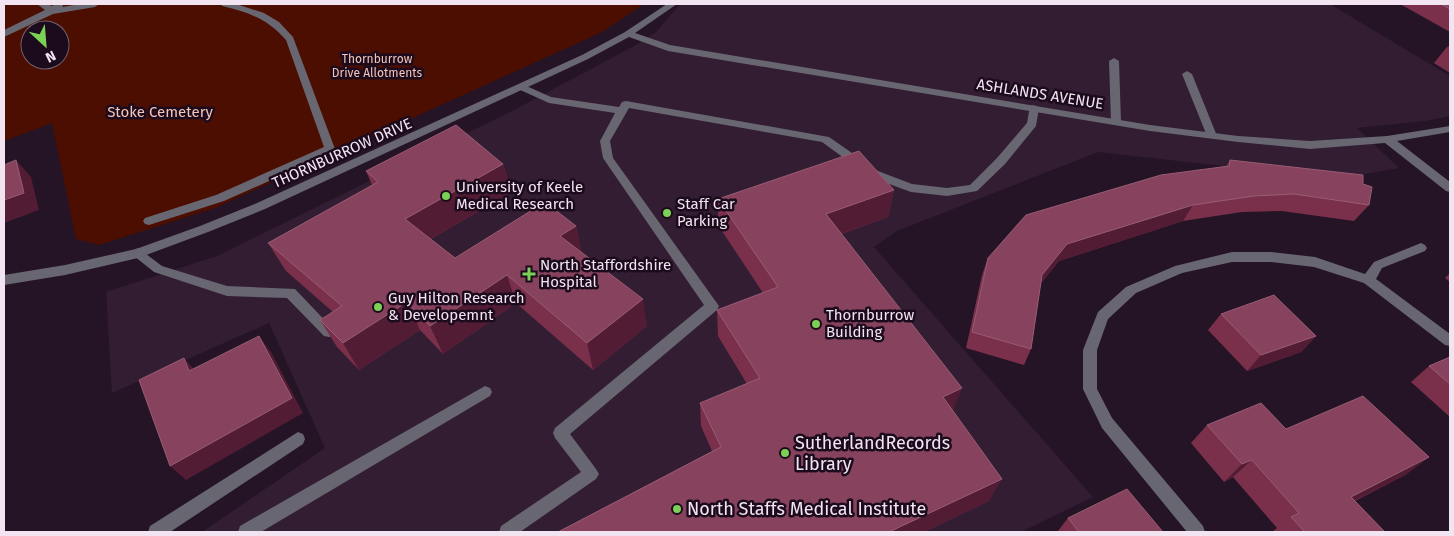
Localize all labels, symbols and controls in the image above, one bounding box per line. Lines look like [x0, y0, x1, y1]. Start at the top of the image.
north arrow [20, 20, 70, 70]
text: N [43, 47, 58, 66]
park label: Thornburrow Drive Allotments [332, 52, 423, 80]
street label: ASHLANDS AVENUE [975, 75, 1105, 113]
park label: Stoke Cemetery [107, 103, 213, 121]
street label: THORNBURROW DRIVE [269, 114, 415, 192]
place label: University of Keele Medical Research [456, 178, 583, 213]
marker: University of Keele Medical Research [440, 190, 452, 202]
place label: Staff Car Parking [677, 195, 735, 230]
marker: Staff Car Parking [661, 207, 673, 219]
place label: North Staffordshire Hospital [540, 256, 671, 291]
marker: North Staffordshire Hospital [522, 267, 536, 281]
place label: Guy Hilton Research & Developemnt [388, 289, 525, 324]
marker: Guy Hilton Research & Developemnt [372, 301, 384, 313]
place label: Thornburrow Building [826, 306, 914, 341]
marker: Thornburrow Building [810, 318, 822, 330]
place label: SutherlandRecords Library [795, 432, 950, 475]
marker: SutherlandRecords Library [779, 447, 791, 459]
place label: North Staffs Medical Institute [687, 498, 926, 520]
marker: North Staffs Medical Institute [671, 503, 683, 515]

